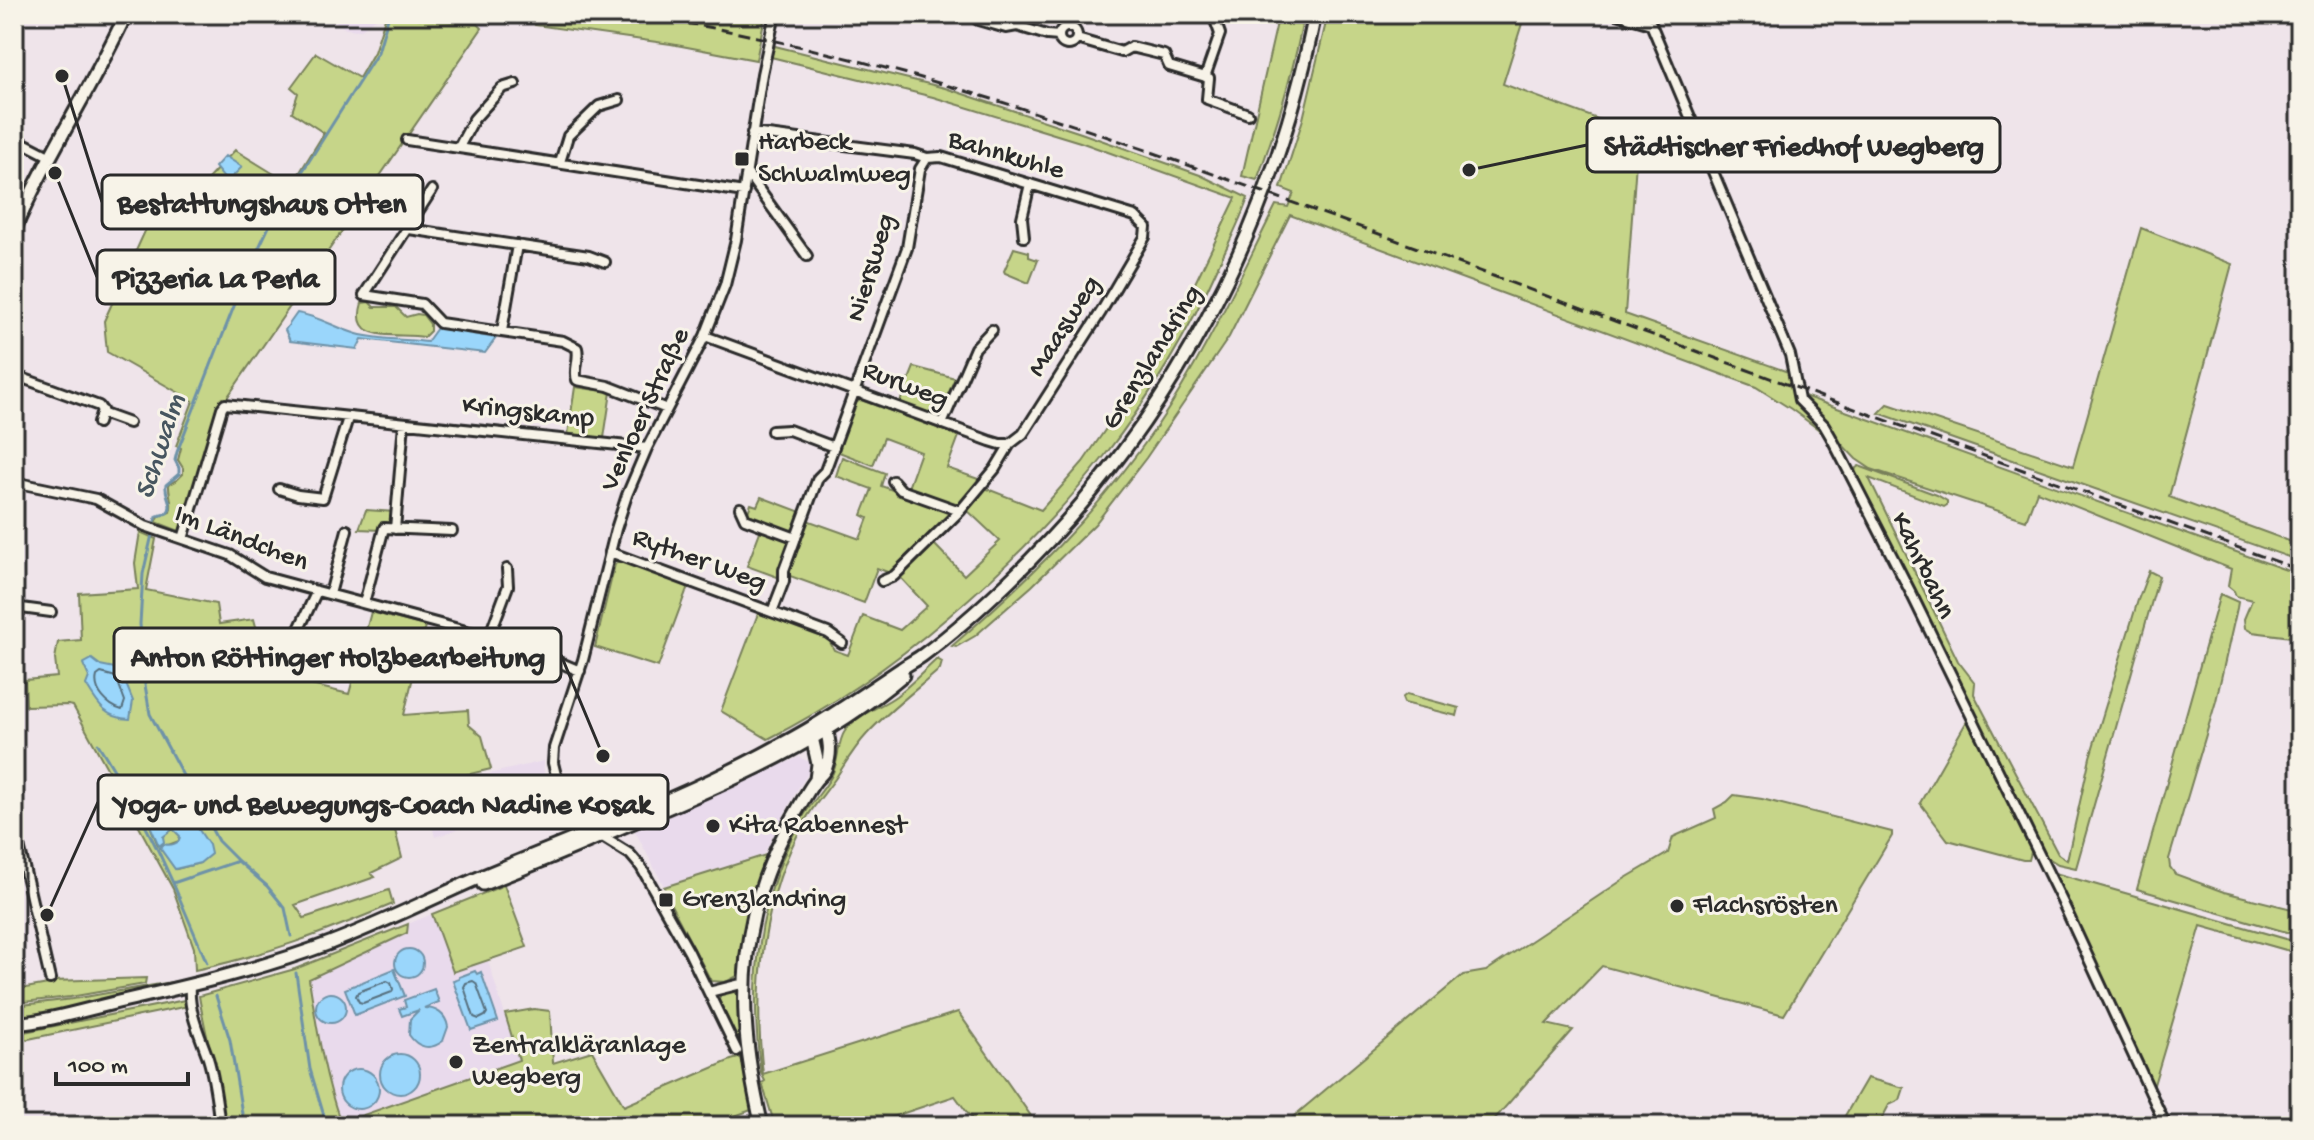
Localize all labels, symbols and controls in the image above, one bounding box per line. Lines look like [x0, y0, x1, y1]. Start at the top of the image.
callout: Städtischer Friedhof Wegberg [1587, 118, 2000, 172]
street label: Bahnkuhle [943, 123, 1068, 188]
place label: Harbeck Schwalmweg [758, 127, 911, 192]
text: Städtischer Friedhof Wegberg [1604, 132, 1984, 167]
marker: Harbeck Schwalmweg [733, 150, 751, 168]
callout: Bestattungshaus Otten [102, 175, 423, 229]
text: Bestattungshaus Otten [117, 189, 407, 224]
street label: Niersweg [840, 210, 904, 326]
callout: Pizzeria La Perla [97, 250, 335, 304]
text: Pizzeria La Perla [111, 264, 321, 299]
street label: Maasweg [1021, 270, 1109, 384]
street label: Grenzlandring [1095, 280, 1211, 436]
street label: Venloer Straße [593, 323, 698, 498]
street label: Rurweg [857, 355, 953, 417]
water label: Schwalm [129, 390, 196, 504]
street label: Kringskamp [460, 390, 596, 436]
street label: Im Ländchen [169, 498, 313, 580]
street label: Kahrbahn [1882, 507, 1962, 625]
street label: Ryther Weg [628, 522, 770, 600]
callout: Anton Röttinger Holzbearbeitung [114, 628, 561, 682]
text: Anton Röttinger Holzbearbeitung [130, 643, 545, 678]
callout: Yoga- und Bewegungs-Coach Nadine Kosak [98, 775, 668, 829]
text: Yoga- und Bewegungs-Coach Nadine Kosak [111, 790, 655, 825]
place label: Kita Rabennest [729, 810, 909, 843]
marker: Kita Rabennest [704, 817, 722, 835]
place label: Grenzlandring [682, 884, 846, 917]
place label: Flachsrösten [1692, 890, 1839, 923]
marker: Grenzlandring [657, 891, 675, 909]
marker: Flachsrösten [1668, 897, 1686, 915]
place label: Zentralkläranlage Wegberg [472, 1030, 687, 1095]
scale bar [56, 1036, 188, 1086]
text: 100 m [67, 1053, 128, 1082]
marker: Zentralkläranlage Wegberg [447, 1053, 465, 1071]

